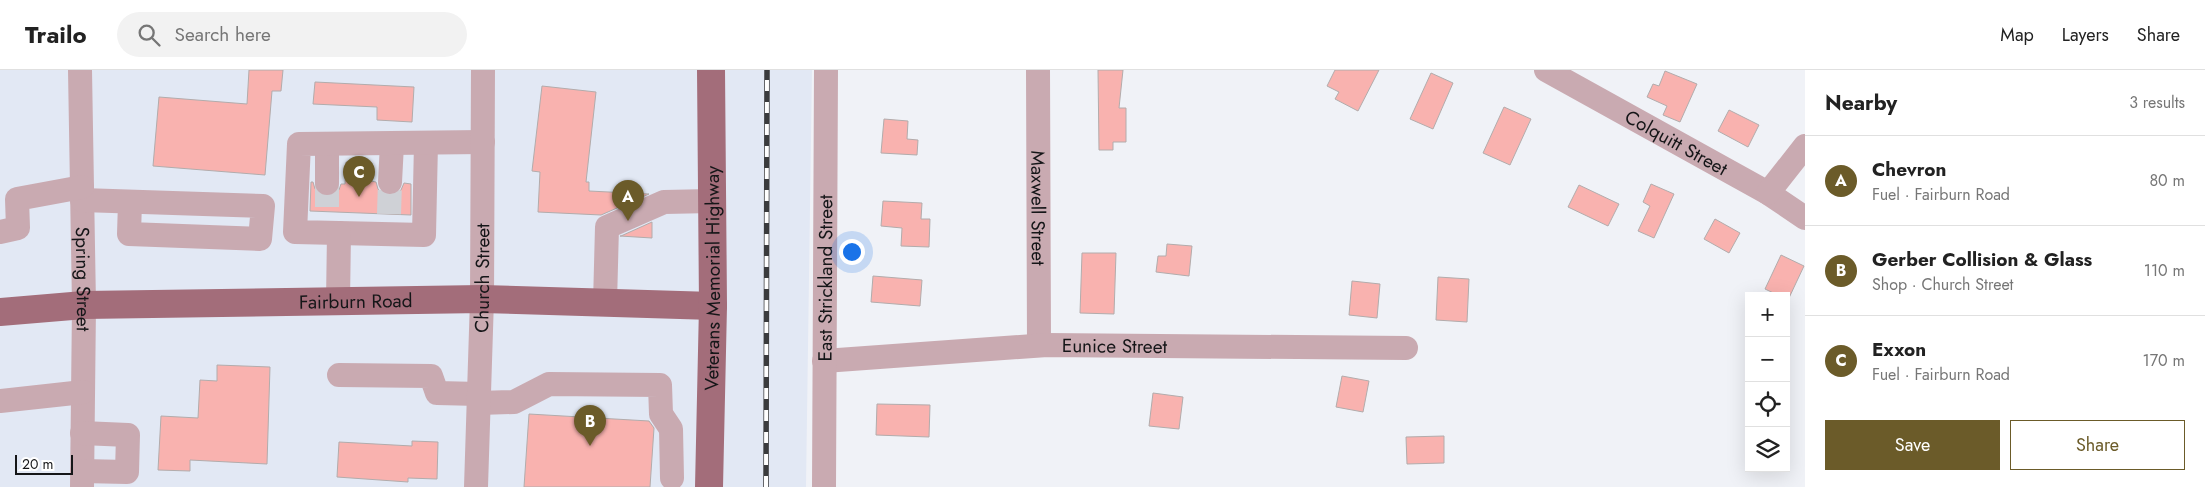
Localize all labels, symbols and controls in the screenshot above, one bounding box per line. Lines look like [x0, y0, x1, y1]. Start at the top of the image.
search box [117, 12, 467, 57]
text: Trailo [25, 17, 87, 52]
icon: search [135, 21, 163, 49]
text: Search here [175, 21, 271, 48]
text: Map [2000, 22, 2034, 48]
text: Layers [2062, 22, 2109, 48]
text: Share [2137, 22, 2180, 48]
text: Nearby [1825, 88, 1897, 118]
text: 3 results [2129, 91, 2185, 114]
street label: Colquitt Street [1620, 103, 1733, 182]
street label: Maxwell Street [1024, 150, 1052, 266]
pin: C [343, 156, 375, 197]
text: Chevron [1872, 156, 1946, 183]
street label: Veterans Memorial Highway [698, 165, 727, 391]
text: A [1835, 169, 1847, 192]
text: 80 m [2149, 169, 2185, 192]
pin: A [612, 180, 644, 221]
text: Fuel · Fairburn Road [1872, 183, 2010, 206]
street label: East Strickland Street [812, 194, 839, 362]
street label: Church Street [468, 223, 496, 333]
street label: Spring Street [69, 226, 97, 332]
your location [839, 239, 865, 265]
text: Gerber Collision & Glass [1872, 246, 2092, 273]
text: B [1836, 259, 1846, 282]
text: 110 m [2144, 259, 2185, 282]
text: Shop · Church Street [1872, 273, 2013, 296]
street label: Fairburn Road [299, 287, 413, 316]
map controls [1745, 292, 1790, 472]
button: + [1745, 292, 1790, 337]
street label: Eunice Street [1062, 332, 1168, 360]
text: Exxon [1872, 336, 1926, 363]
button: − [1745, 337, 1790, 382]
text: C [1835, 349, 1847, 372]
text: 170 m [2143, 349, 2185, 372]
text: Fuel · Fairburn Road [1872, 363, 2010, 386]
button: locate [1745, 382, 1790, 427]
pin: B [574, 405, 606, 446]
button: Save [1825, 420, 2000, 470]
button: Share [2010, 420, 2185, 470]
button: layers [1745, 427, 1790, 472]
scale bar [15, 452, 72, 475]
text: 20 m [22, 454, 54, 474]

